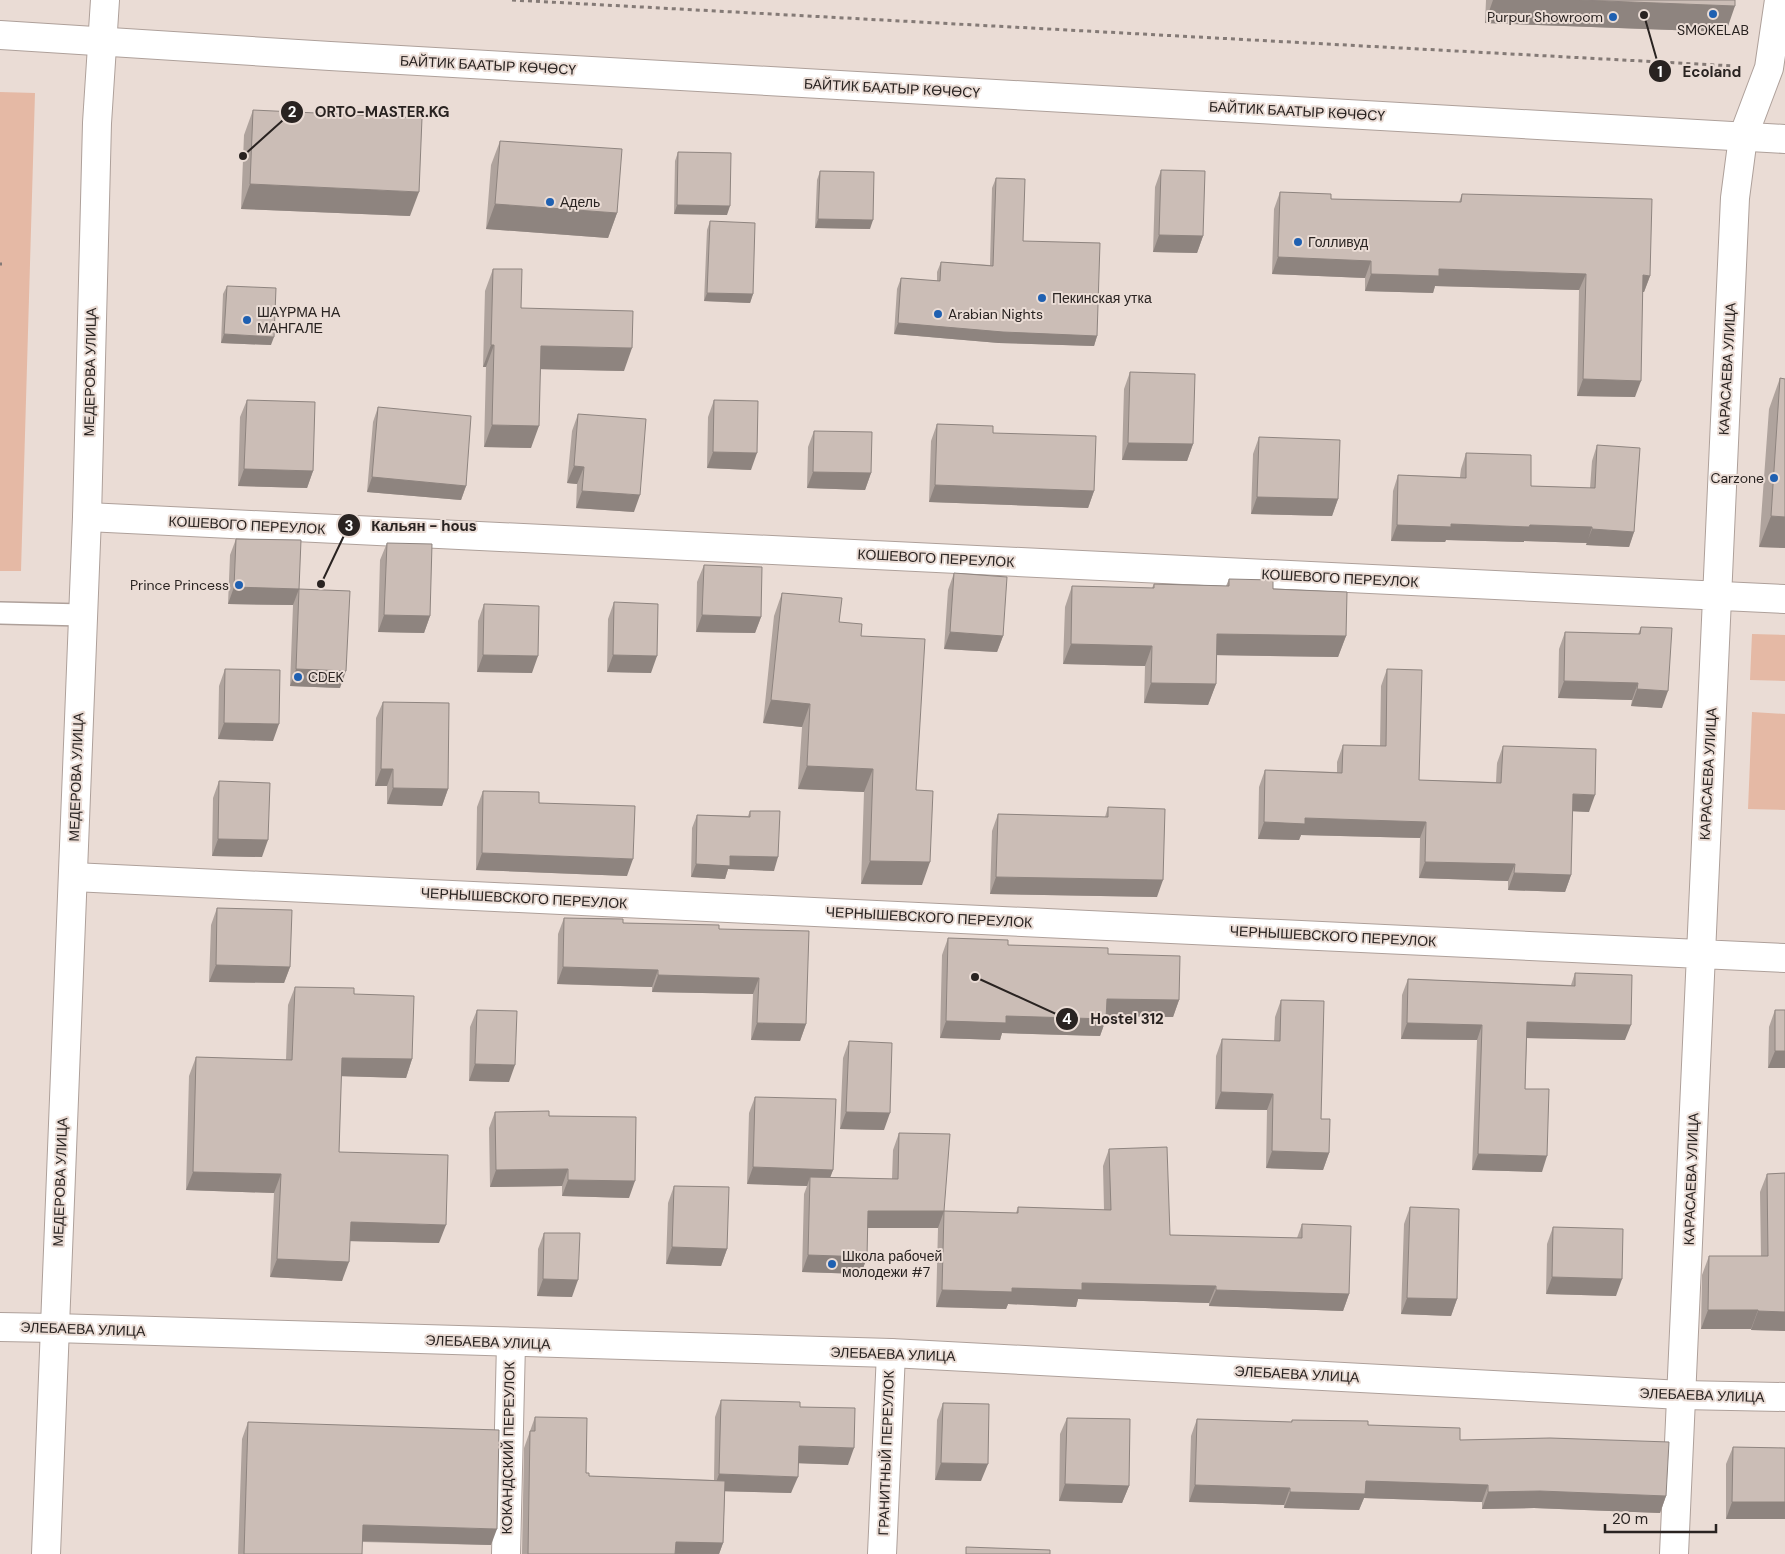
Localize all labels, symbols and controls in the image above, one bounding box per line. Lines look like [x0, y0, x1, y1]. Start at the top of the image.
place label: Purpur Showroom [1487, 8, 1603, 26]
marker: SMOKELAB [1707, 8, 1719, 20]
marker: Purpur Showroom [1607, 11, 1619, 23]
place label: SMOKELAB [1677, 21, 1749, 39]
street label: БАЙТИК БААТЫР КӨЧӨСҮ [399, 51, 577, 79]
callout: Ecoland [1648, 56, 1751, 86]
text: 1 [1657, 62, 1663, 82]
text: Ecoland [1683, 62, 1741, 82]
street label: БАЙТИК БААТЫР КӨЧӨСҮ [803, 74, 981, 102]
callout: ORTO-MASTER.KG [280, 97, 459, 127]
street label: БАЙТИК БААТЫР КӨЧӨСҮ [1208, 97, 1386, 125]
text: 2 [288, 102, 297, 122]
text: ORTO-MASTER.KG [315, 102, 449, 122]
place label: Адель [560, 193, 600, 211]
marker: Адель [544, 196, 556, 208]
place label: Голливуд [1308, 233, 1368, 251]
marker: Голливуд [1292, 236, 1304, 248]
place label: Пекинская утка [1052, 289, 1152, 307]
marker: Пекинская утка [1036, 292, 1048, 304]
street label: КАРАСАЕВА УЛИЦА [1715, 302, 1739, 436]
place label: ШАҮРМА НА МАНГАЛЕ [257, 303, 341, 337]
place label: Arabian Nights [948, 305, 1043, 323]
street label: МЕДЕРОВА УЛИЦА [80, 307, 100, 437]
marker: Arabian Nights [932, 308, 944, 320]
marker: ШАҮРМА НА МАНГАЛЕ [241, 314, 253, 326]
place label: Carzone [1710, 469, 1764, 487]
marker: Carzone [1768, 472, 1780, 484]
callout: Кальян - hous [336, 510, 487, 540]
street label: КОШЕВОГО ПЕРЕУЛОК [168, 512, 327, 538]
text: 3 [344, 516, 354, 536]
text: Кальян - hous [371, 516, 477, 536]
street label: КОШЕВОГО ПЕРЕУЛОК [857, 545, 1016, 571]
street label: КОШЕВОГО ПЕРЕУЛОК [1261, 565, 1420, 591]
place label: Prince Princess [130, 576, 229, 594]
marker: Prince Princess [233, 579, 245, 591]
place label: CDEK [308, 668, 344, 686]
marker: CDEK [292, 671, 304, 683]
street label: КАРАСАЕВА УЛИЦА [1696, 707, 1720, 841]
street label: МЕДЕРОВА УЛИЦА [65, 712, 87, 842]
street label: ЧЕРНЫШЕВСКОГО ПЕРЕУЛОК [420, 884, 629, 912]
street label: ЧЕРНЫШЕВСКОГО ПЕРЕУЛОК [825, 903, 1034, 931]
street label: ЧЕРНЫШЕВСКОГО ПЕРЕУЛОК [1229, 922, 1438, 950]
callout: Hostel 312 [1055, 1004, 1173, 1034]
text: 4 [1062, 1009, 1072, 1029]
text: Hostel 312 [1090, 1009, 1164, 1029]
street label: КАРАСАЕВА УЛИЦА [1680, 1112, 1702, 1246]
street label: МЕДЕРОВА УЛИЦА [49, 1117, 71, 1247]
place label: Школа рабочей молодежи #7 [842, 1247, 942, 1281]
marker: Школа рабочей молодежи #7 [826, 1258, 838, 1270]
street label: ЭЛЕБАЕВА УЛИЦА [20, 1318, 146, 1340]
street label: ЭЛЕБАЕВА УЛИЦА [425, 1331, 551, 1353]
street label: ЭЛЕБАЕВА УЛИЦА [830, 1343, 956, 1365]
street label: КОКАНДСКИЙ ПЕРЕУЛОК [497, 1361, 519, 1535]
street label: ЭЛЕБАЕВА УЛИЦА [1234, 1362, 1361, 1386]
street label: ГРАНИТНЫЙ ПЕРЕУЛОК [874, 1369, 898, 1536]
street label: ЭЛЕБАЕВА УЛИЦА [1639, 1384, 1765, 1406]
scale bar [1605, 1502, 1716, 1534]
text: 20 m [1612, 1509, 1648, 1529]

